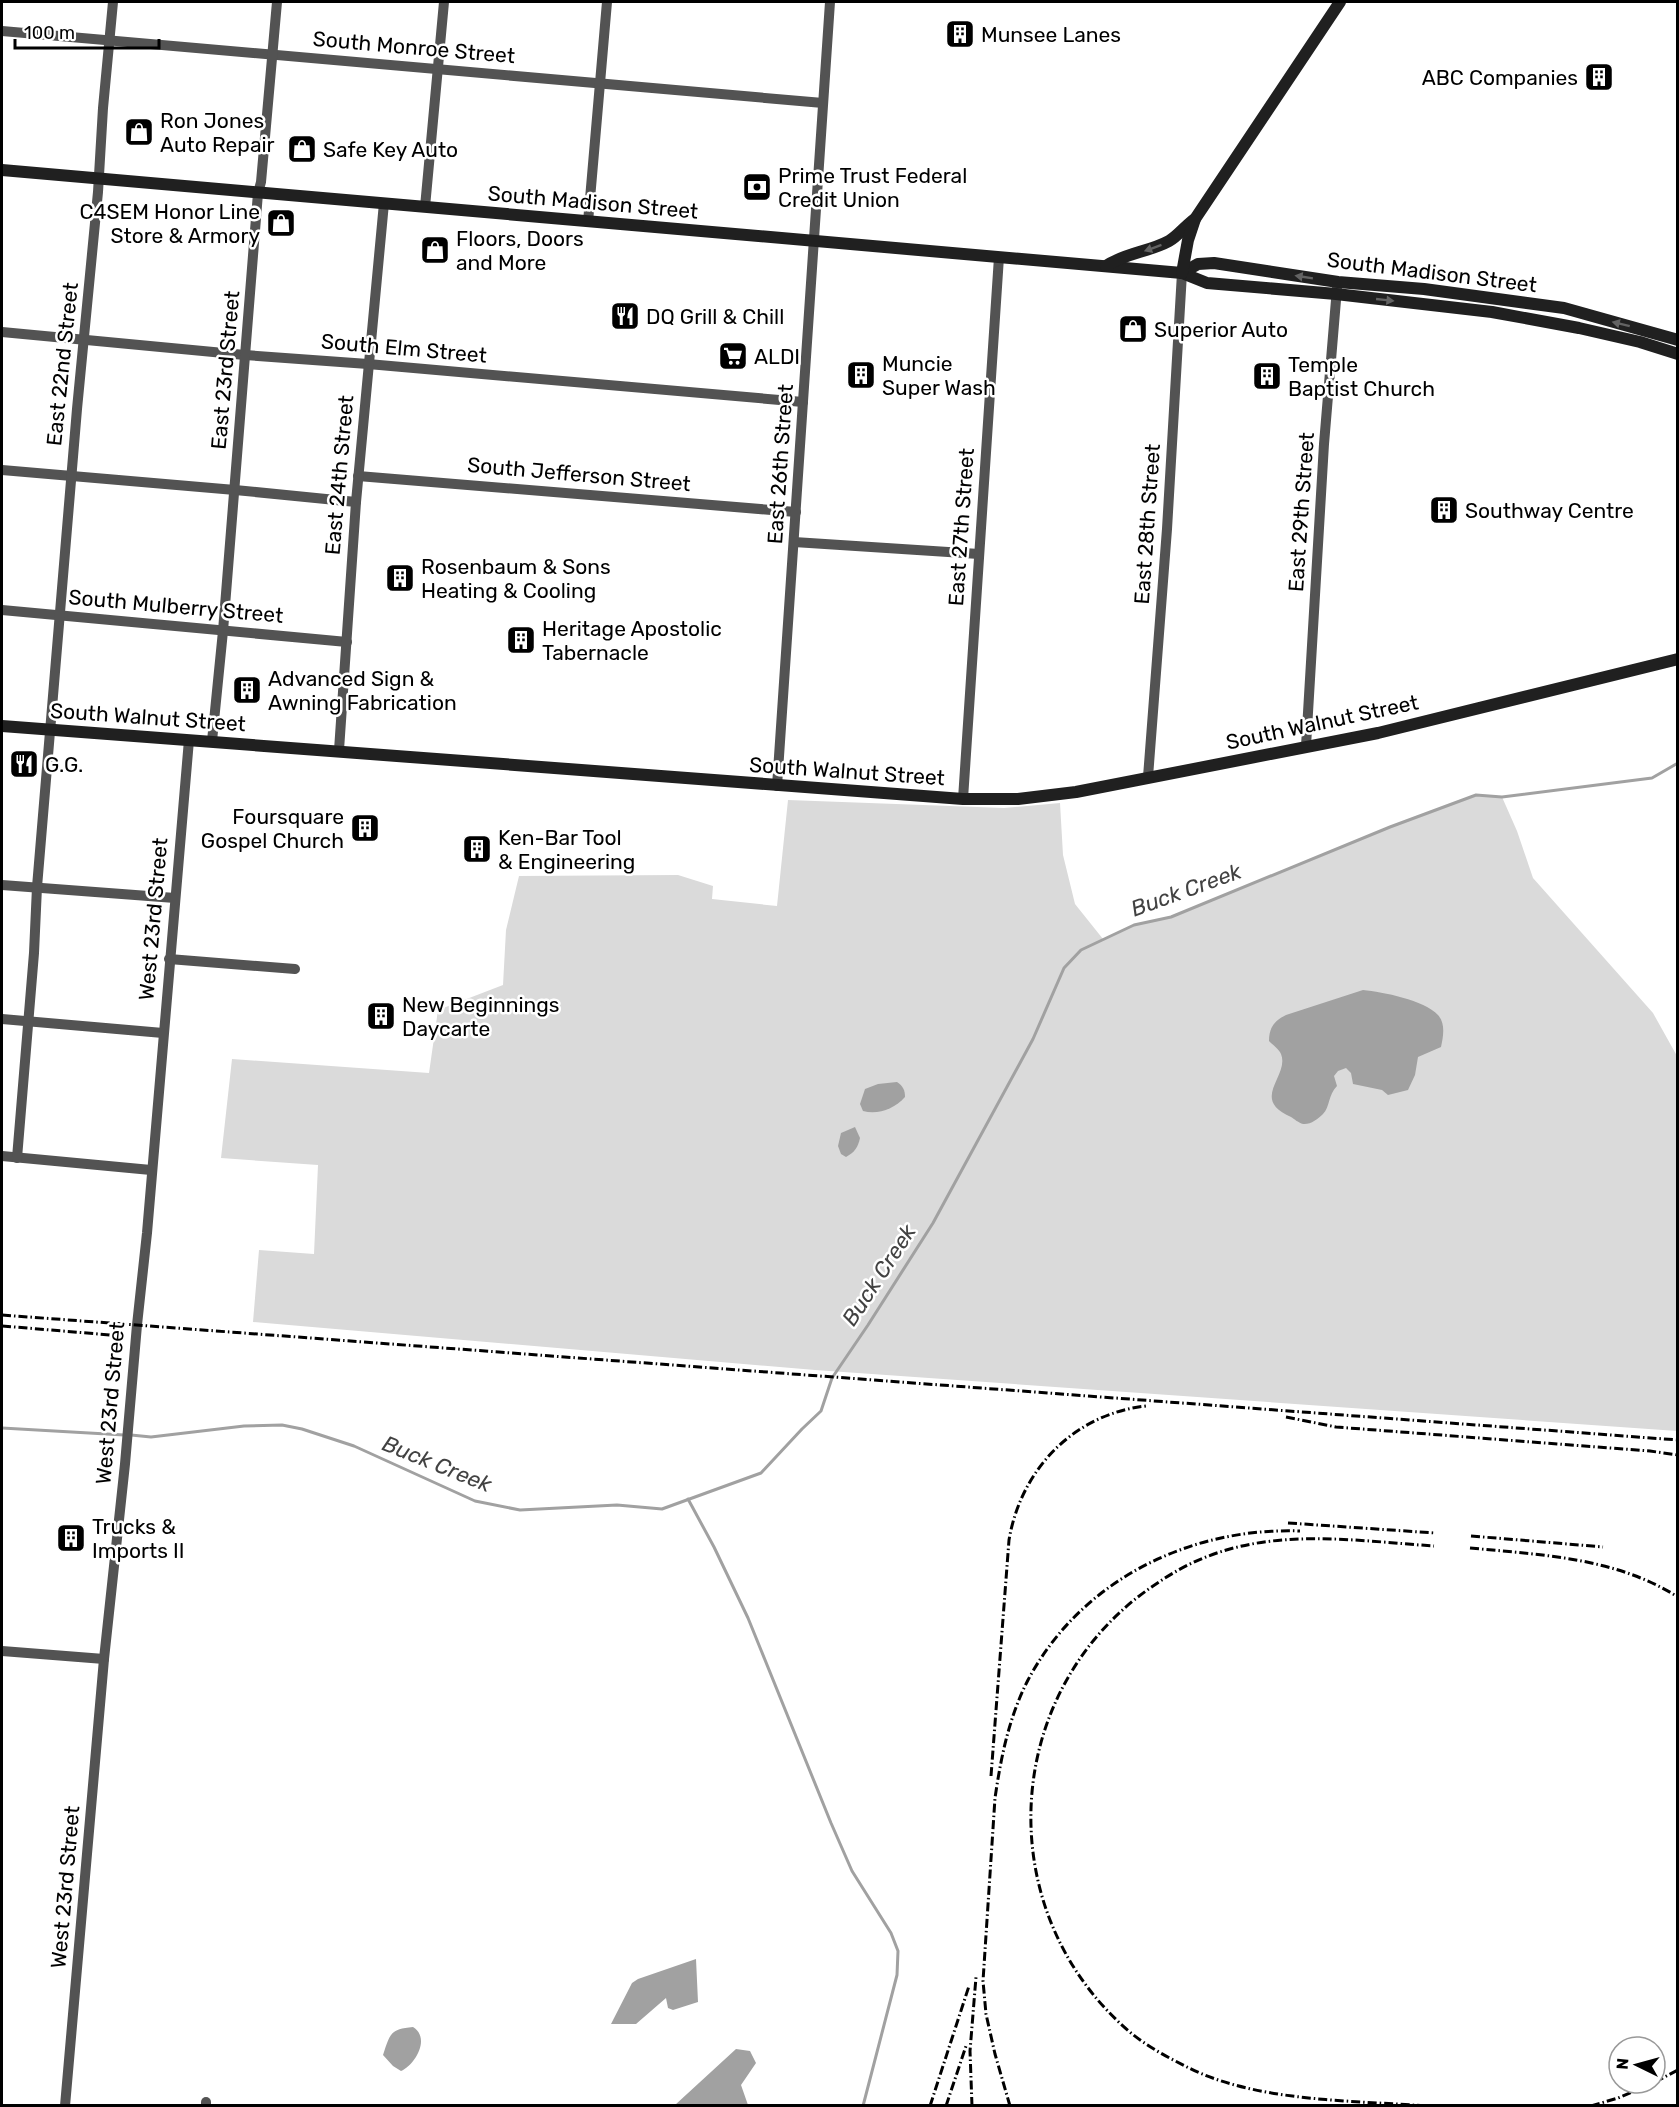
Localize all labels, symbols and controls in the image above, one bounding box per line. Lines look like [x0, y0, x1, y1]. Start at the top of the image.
scale bar [15, 12, 159, 50]
building icon: Munsee Lanes [944, 18, 976, 50]
text: 100 m [24, 22, 75, 44]
place label: Munsee Lanes [981, 22, 1121, 47]
street label: South Monroe Street [312, 26, 516, 68]
building icon: ABC Companies [1583, 61, 1615, 93]
place label: ABC Companies [1422, 65, 1578, 90]
place label: Ron Jones Auto Repair [160, 108, 275, 157]
shop icon: Ron Jones Auto Repair [123, 116, 155, 148]
shop icon: Safe Key Auto [286, 133, 318, 165]
place label: Safe Key Auto [323, 137, 458, 162]
place label: Prime Trust Federal Credit Union [778, 163, 967, 212]
bank icon: Prime Trust Federal Credit Union [741, 171, 773, 203]
street label: South Madison Street [487, 180, 699, 224]
place label: C4SEM Honor Line Store & Armory [79, 199, 260, 248]
shop icon: C4SEM Honor Line Store & Armory [265, 207, 297, 239]
place label: Floors, Doors and More [456, 226, 584, 275]
shop icon: Floors, Doors and More [419, 234, 451, 266]
one-way arrow [1144, 243, 1162, 253]
street label: South Madison Street [1326, 247, 1538, 297]
one-way arrow [1295, 272, 1314, 281]
street label: East 22nd Street [41, 281, 83, 447]
street label: East 23rd Street [206, 289, 244, 451]
one-way arrow [1375, 295, 1394, 305]
restaurant icon: DQ Grill & Chill [609, 300, 641, 332]
place label: DQ Grill & Chill [646, 304, 784, 329]
shop icon: Superior Auto [1117, 313, 1149, 345]
place label: Superior Auto [1154, 317, 1288, 342]
one-way arrow [1612, 319, 1630, 329]
street label: South Elm Street [320, 328, 488, 368]
supermarket icon: ALDI [717, 340, 749, 372]
place label: ALDI [754, 344, 800, 369]
place label: Muncie Super Wash [882, 351, 996, 400]
place label: Temple Baptist Church [1288, 352, 1435, 401]
building icon: Muncie Super Wash [845, 359, 877, 391]
building icon: Temple Baptist Church [1251, 360, 1283, 392]
street label: East 26th Street [762, 383, 798, 545]
street label: East 24th Street [320, 394, 358, 556]
street label: East 29th Street [1283, 431, 1319, 593]
street label: East 28th Street [1129, 443, 1165, 605]
street label: East 27th Street [943, 447, 979, 607]
street label: South Jefferson Street [466, 452, 692, 496]
building icon: Southway Centre [1428, 494, 1460, 526]
place label: Southway Centre [1465, 498, 1634, 523]
place label: Rosenbaum & Sons Heating & Cooling [421, 554, 611, 603]
building icon: Rosenbaum & Sons Heating & Cooling [384, 562, 416, 594]
street label: South Mulberry Street [68, 584, 284, 628]
place label: Heritage Apostolic Tabernacle [542, 616, 722, 665]
building icon: Heritage Apostolic Tabernacle [505, 624, 537, 656]
place label: Advanced Sign & Awning Fabrication [268, 666, 457, 715]
building icon: Advanced Sign & Awning Fabrication [231, 674, 263, 706]
street label: South Walnut Street [1224, 689, 1420, 755]
street label: South Walnut Street [49, 698, 247, 736]
restaurant icon: G.G. [8, 748, 40, 780]
place label: G.G. [45, 752, 83, 777]
street label: South Walnut Street [748, 752, 946, 790]
place label: Foursquare Gospel Church [201, 804, 344, 853]
building icon: Foursquare Gospel Church [349, 812, 381, 844]
place label: Ken-Bar Tool & Engineering [498, 825, 635, 874]
building icon: Ken-Bar Tool & Engineering [461, 833, 493, 865]
street label: West 23rd Street [133, 837, 173, 1001]
water label: Buck Creek [1127, 857, 1245, 922]
place label: New Beginnings Daycarte [402, 992, 560, 1041]
building icon: New Beginnings Daycarte [365, 1000, 397, 1032]
water label: Buck Creek [836, 1219, 922, 1331]
street label: West 23rd Street [90, 1321, 130, 1485]
water label: Buck Creek [378, 1430, 496, 1498]
place label: Trucks & Imports II [92, 1514, 184, 1563]
building icon: Trucks & Imports II [55, 1522, 87, 1554]
street label: West 23rd Street [45, 1805, 85, 1969]
north arrow [1607, 2035, 1667, 2095]
text: N [1613, 2057, 1633, 2070]

